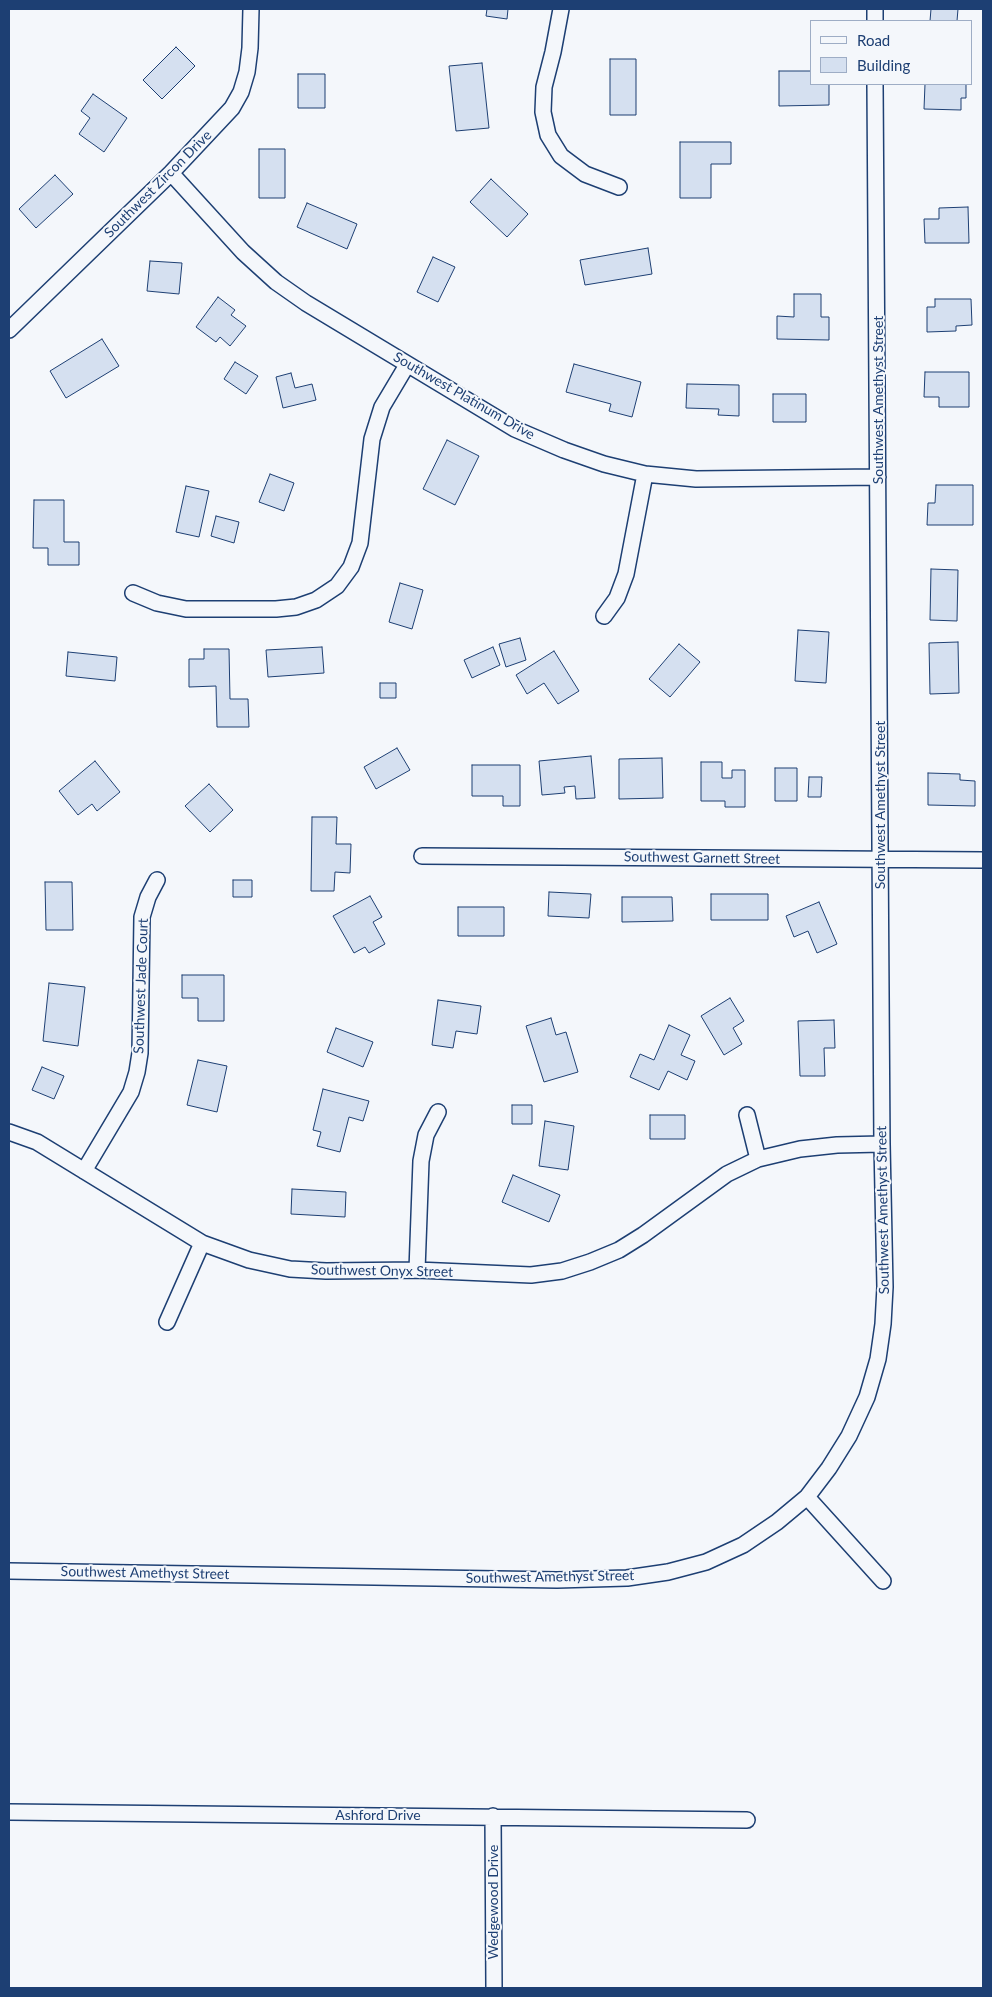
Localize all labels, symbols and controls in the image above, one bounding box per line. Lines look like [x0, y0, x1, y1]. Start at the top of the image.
legend [810, 20, 972, 85]
text: Road [857, 31, 890, 49]
text: Building [857, 56, 910, 74]
street label: Southwest Zircon Drive [101, 127, 215, 241]
street label: Southwest Amethyst Street [870, 316, 886, 484]
street label: Southwest Platinum Drive [390, 349, 538, 443]
street label: Southwest Amethyst Street [872, 721, 888, 889]
street label: Southwest Garnett Street [624, 848, 780, 868]
street label: Southwest Jade Court [130, 918, 152, 1054]
street label: Southwest Amethyst Street [873, 1126, 893, 1294]
street label: Southwest Onyx Street [311, 1261, 453, 1281]
street label: Southwest Amethyst Street [61, 1563, 229, 1583]
street label: Southwest Amethyst Street [466, 1567, 634, 1587]
street label: Ashford Drive [335, 1807, 421, 1823]
street label: Wedgewood Drive [485, 1844, 501, 1960]

